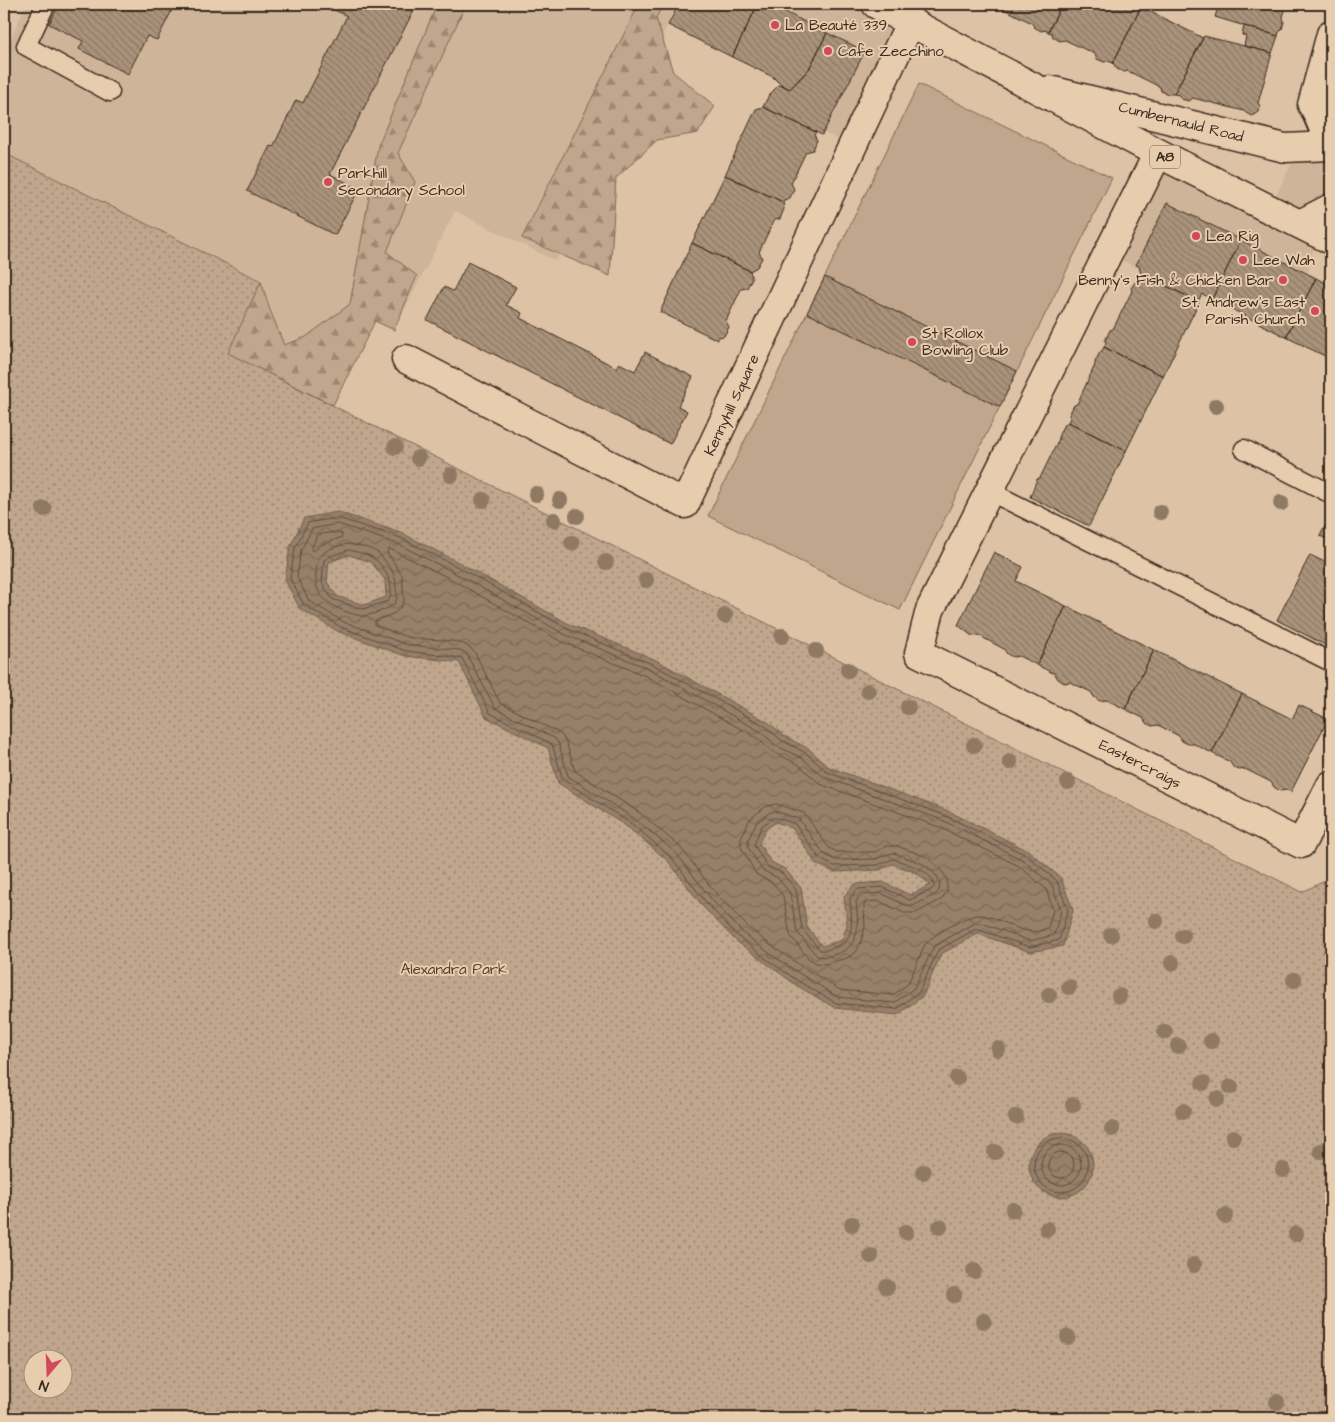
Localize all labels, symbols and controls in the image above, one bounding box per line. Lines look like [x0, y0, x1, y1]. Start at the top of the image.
place label: La Beauté 339 [785, 15, 887, 36]
marker: La Beauté 339 [769, 19, 781, 31]
place label: Cafe Zecchino [838, 41, 944, 62]
marker: Cafe Zecchino [822, 45, 834, 57]
street label: Cumbernauld Road [1116, 96, 1246, 148]
road number: A8 [1150, 146, 1180, 168]
place label: Parkhill Secondary School [338, 163, 465, 202]
marker: Parkhill Secondary School [322, 176, 334, 188]
place label: Lea Rig [1206, 226, 1259, 248]
marker: Lea Rig [1190, 230, 1202, 242]
place label: Lee Wah [1253, 250, 1315, 271]
marker: Lee Wah [1237, 254, 1249, 266]
place label: Benny's Fish & Chicken Bar [1078, 270, 1273, 292]
marker: Benny's Fish & Chicken Bar [1277, 274, 1289, 286]
place label: St. Andrew's East Parish Church [1182, 292, 1306, 330]
marker: St. Andrew's East Parish Church [1309, 305, 1321, 317]
place label: St Rollox Bowling Club [922, 323, 1009, 362]
marker: St Rollox Bowling Club [906, 336, 918, 348]
street label: Kennyhill Square [699, 351, 766, 460]
street label: Eastercraigs [1095, 734, 1185, 795]
park label: Alexandra Park [401, 959, 507, 980]
north arrow [22, 1350, 72, 1400]
text: N [36, 1374, 52, 1396]

